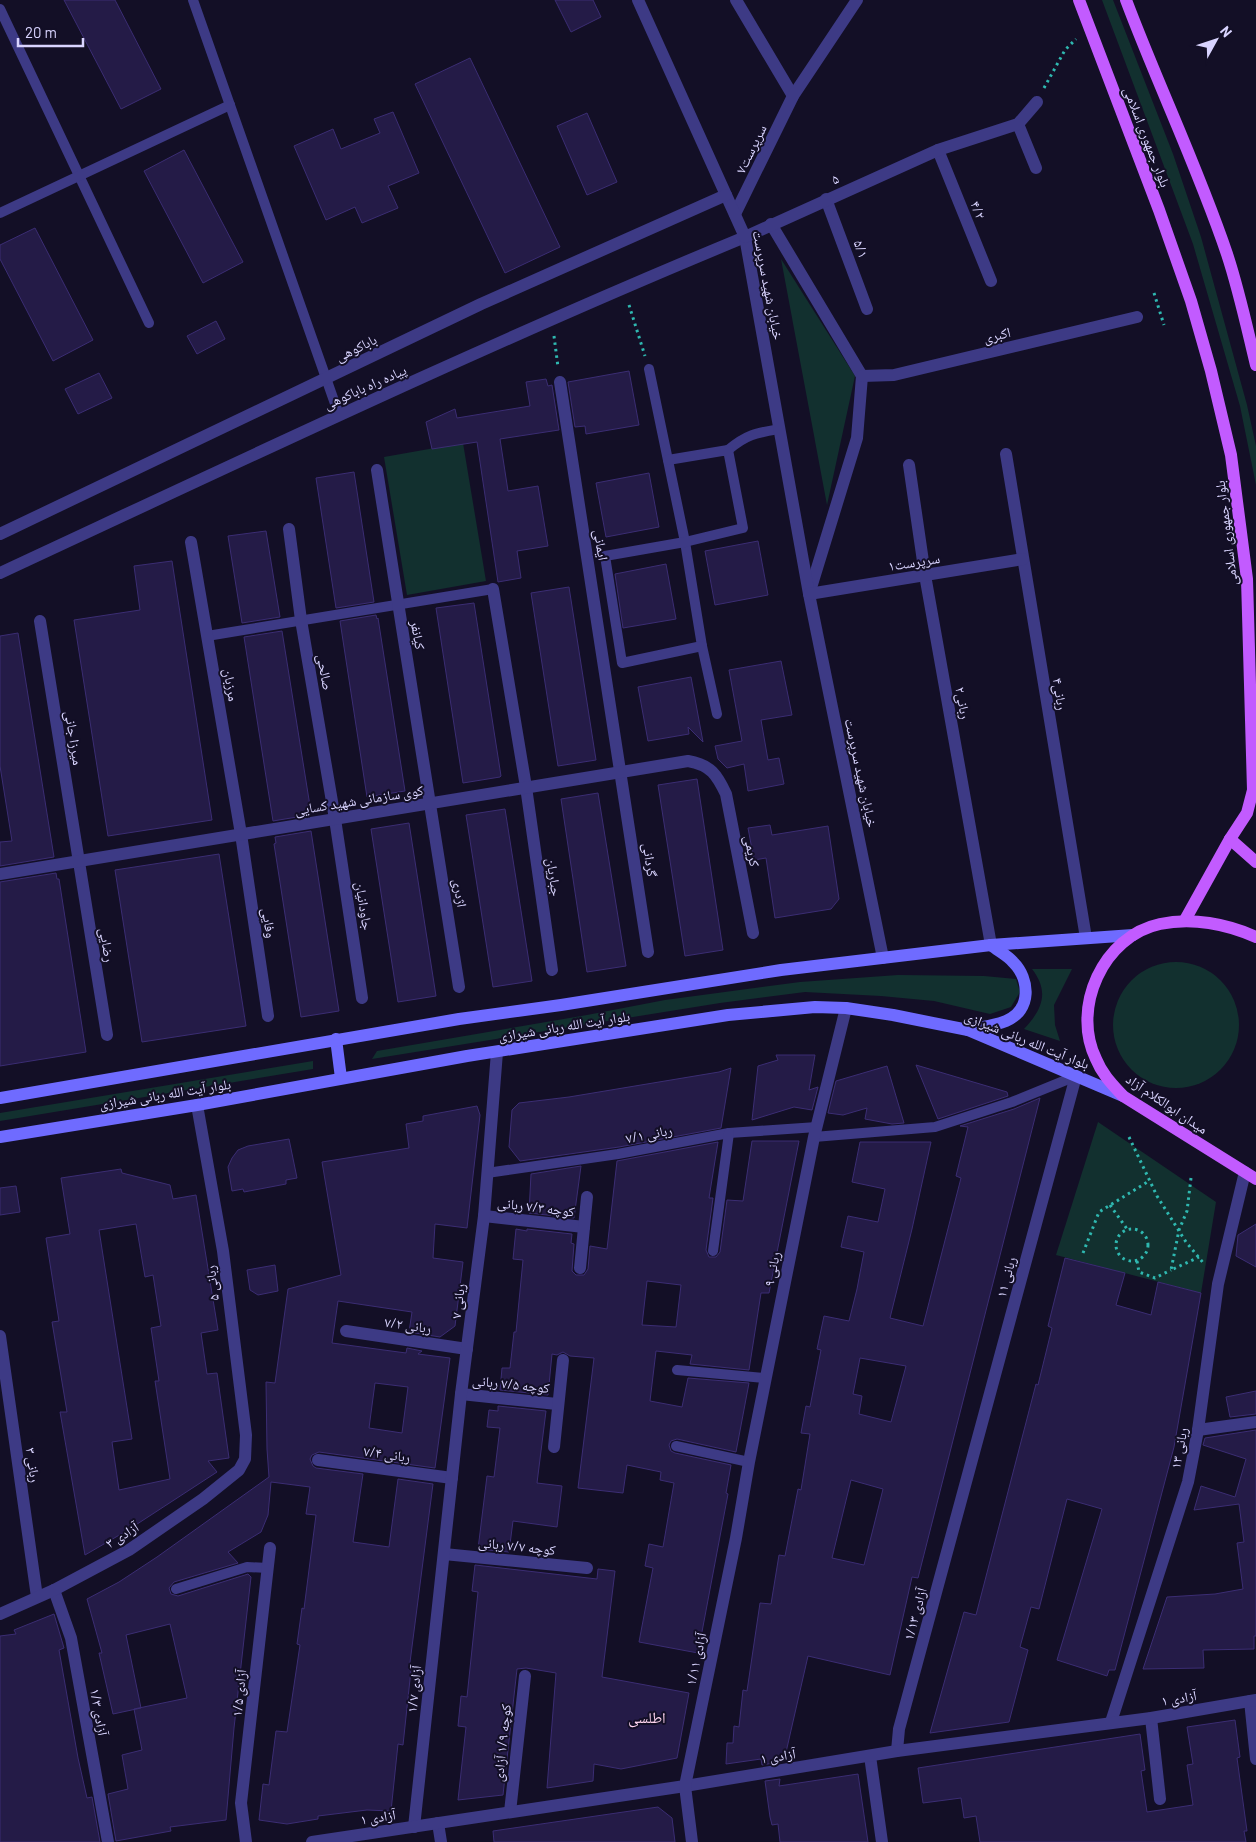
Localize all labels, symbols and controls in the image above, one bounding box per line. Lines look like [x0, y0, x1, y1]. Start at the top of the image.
scale bar [18, 15, 82, 47]
north arrow [1191, 15, 1241, 65]
text: N [1217, 22, 1236, 40]
text: 20 m [25, 23, 57, 41]
street label: بلوار جمهوری اسلامی [1120, 84, 1174, 190]
street label: سرپرست۷ [731, 122, 771, 176]
street label: ۵ [828, 169, 841, 188]
street label: ۴/۲ [967, 198, 990, 221]
street label: خیابان شهید سرپرست [748, 229, 787, 341]
street label: ۵/۱ [850, 237, 873, 260]
street label: اکبری [981, 323, 1013, 347]
street label: باباکوهی [332, 330, 380, 366]
street label: پیاده راه باباکوهی [321, 361, 409, 413]
street label: بلوار جمهوری اسلامی [1211, 479, 1241, 587]
street label: ایمانی [590, 528, 612, 562]
street label: سرپرست۱ [887, 549, 941, 575]
street label: کیانفر [406, 618, 429, 651]
street label: صالحی [313, 652, 337, 692]
street label: مرزبان [219, 667, 243, 703]
street label: ربانی۴ [1049, 677, 1071, 711]
street label: ربانی۲ [951, 685, 975, 721]
street label: میرزا جانی [61, 710, 87, 766]
street label: خیابان شهید سرپرست [841, 717, 881, 829]
street label: کوی سازمانی شهید کسایی [293, 781, 425, 819]
street label: کریمی [740, 834, 764, 868]
street label: گردانی [639, 842, 661, 878]
street label: جباریان [542, 857, 566, 897]
street label: اژدری [449, 877, 471, 909]
street label: جاودانیان [351, 881, 377, 932]
street label: وفایی [258, 907, 280, 939]
street label: رضایی [95, 927, 119, 963]
street label: بلوار آیت الله ربانی شیرازی [497, 1007, 631, 1045]
street label: بلوار آیت الله ربانی شیرازی [962, 1007, 1092, 1073]
street label: میدان ابوالکلام آزاد [1122, 1070, 1211, 1139]
street label: بلوار آیت الله ربانی شیرازی [98, 1075, 232, 1113]
street label: ربانی ۷/۱ [624, 1121, 674, 1147]
street label: کوچه ۷/۳ ربانی [496, 1193, 576, 1221]
street label: ربانی ۹ [760, 1250, 784, 1288]
street label: ربانی ۱۱ [992, 1255, 1020, 1299]
street label: ربانی ۵ [201, 1264, 223, 1302]
street label: ربانی ۷ [447, 1282, 469, 1320]
street label: ربانی ۷/۲ [383, 1313, 433, 1337]
street label: کوچه ۷/۵ ربانی [471, 1371, 551, 1397]
street label: ربانی ۱۳ [1166, 1426, 1192, 1470]
street label: ربانی ۷/۴ [362, 1442, 412, 1466]
street label: ربانی ۳ [22, 1446, 44, 1484]
street label: ۳ آزادی [102, 1518, 142, 1552]
street label: کوچه ۷/۷ ربانی [477, 1533, 557, 1559]
street label: آزادی ۱/۱۳ [899, 1585, 931, 1642]
street label: آزادی ۱/۱۱ [682, 1630, 710, 1687]
street label: آزادی ۱/۷ [403, 1664, 425, 1714]
street label: آزادی ۱/۵ [228, 1668, 250, 1718]
street label: آزادی ۱ [1160, 1686, 1199, 1710]
street label: آزادی ۱/۳ [86, 1687, 112, 1737]
street label: کوچه ۱/۹ آزادی [489, 1703, 515, 1783]
district label: اطلسی [628, 1708, 666, 1728]
street label: آزادی ۱ [759, 1744, 797, 1768]
street label: آزادی ۱ [359, 1805, 397, 1829]

